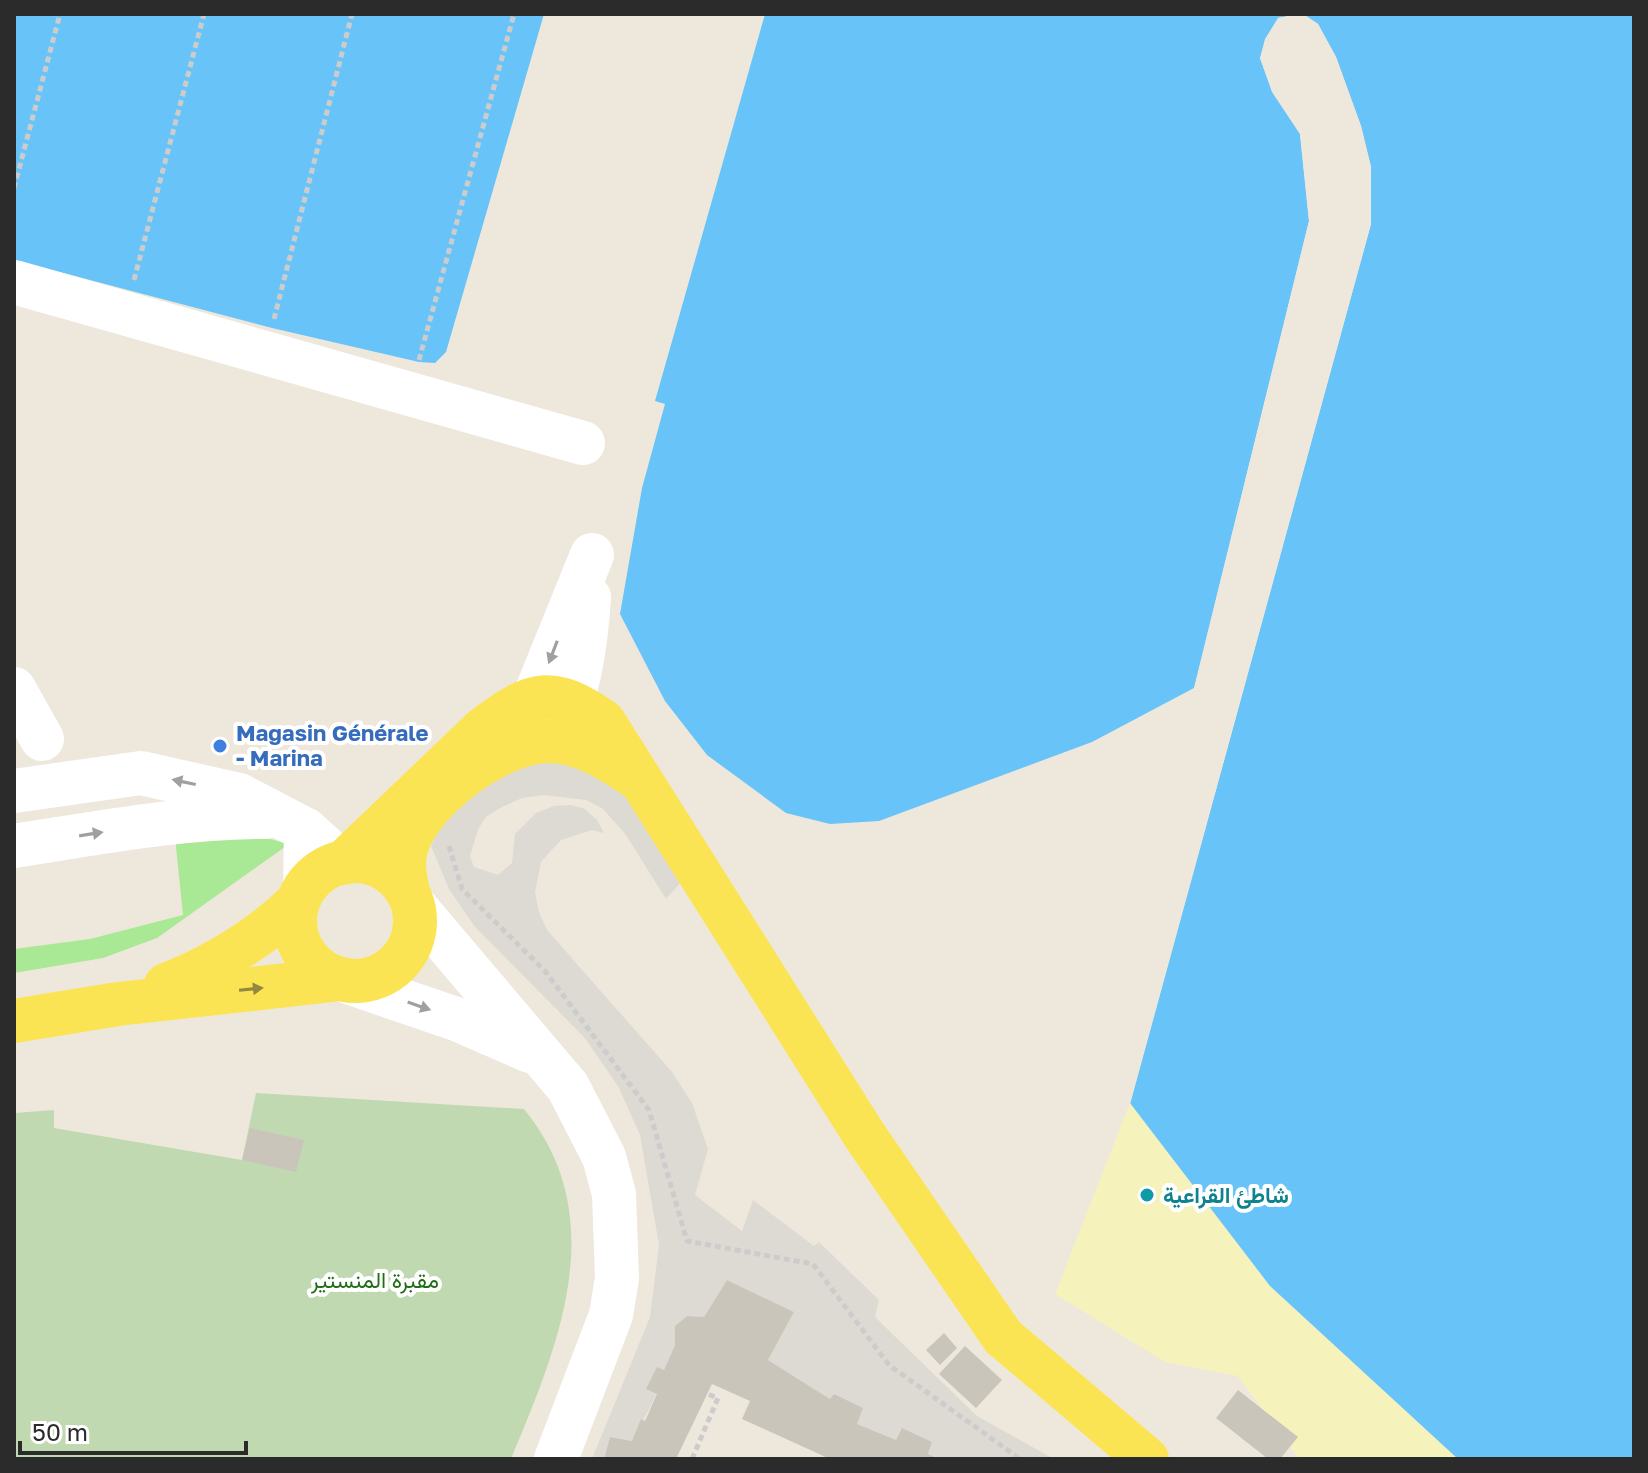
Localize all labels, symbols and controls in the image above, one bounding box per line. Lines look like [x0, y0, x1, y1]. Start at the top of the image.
one-way arrow [546, 640, 559, 664]
place label: Magasin Générale - Marina [236, 719, 429, 771]
marker: Magasin Générale - Marina [211, 737, 229, 755]
one-way arrow [171, 775, 196, 788]
one-way arrow [79, 827, 104, 840]
one-way arrow [239, 983, 264, 996]
one-way arrow [407, 1000, 431, 1013]
place label: شاطئ القراعية [1163, 1181, 1289, 1209]
marker: شاطئ القراعية [1138, 1186, 1156, 1204]
park label: مقبرة المنستير [310, 1266, 439, 1294]
scale bar [20, 1405, 246, 1455]
text: 50 m [32, 1417, 88, 1446]

